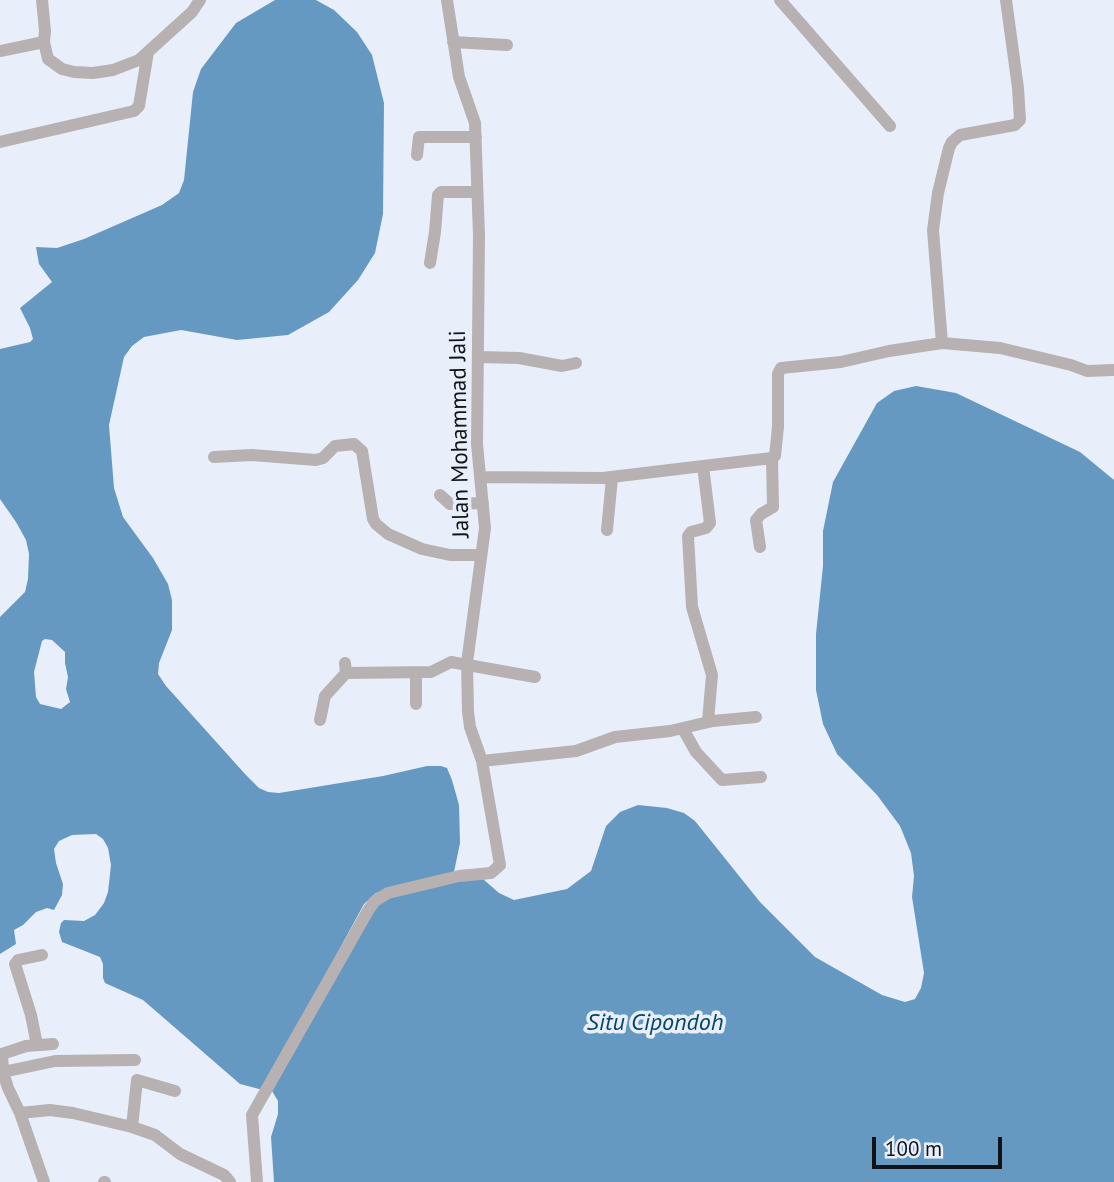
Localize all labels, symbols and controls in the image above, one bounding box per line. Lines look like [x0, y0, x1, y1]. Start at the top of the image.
street label: Jalan Mohammad Jali [444, 330, 476, 538]
water label: Situ Cipondoh [587, 1009, 723, 1037]
scale bar [876, 1122, 1006, 1166]
text: 100 m [885, 1135, 942, 1162]

